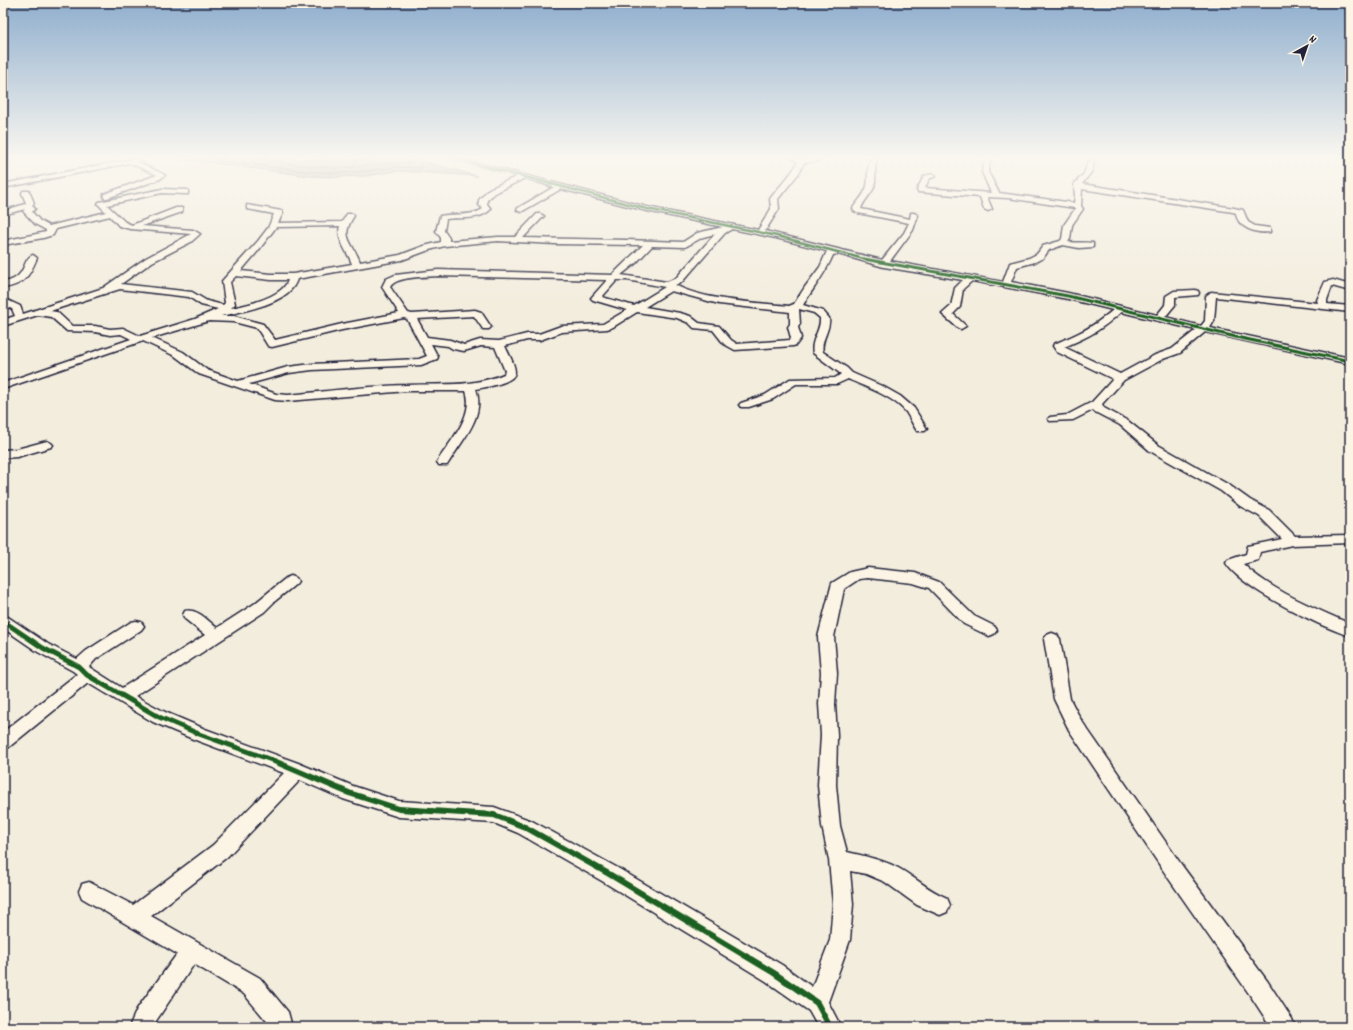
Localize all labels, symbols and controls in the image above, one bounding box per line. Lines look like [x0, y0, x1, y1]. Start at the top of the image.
north arrow [1287, 26, 1327, 66]
text: N [1305, 32, 1320, 48]

